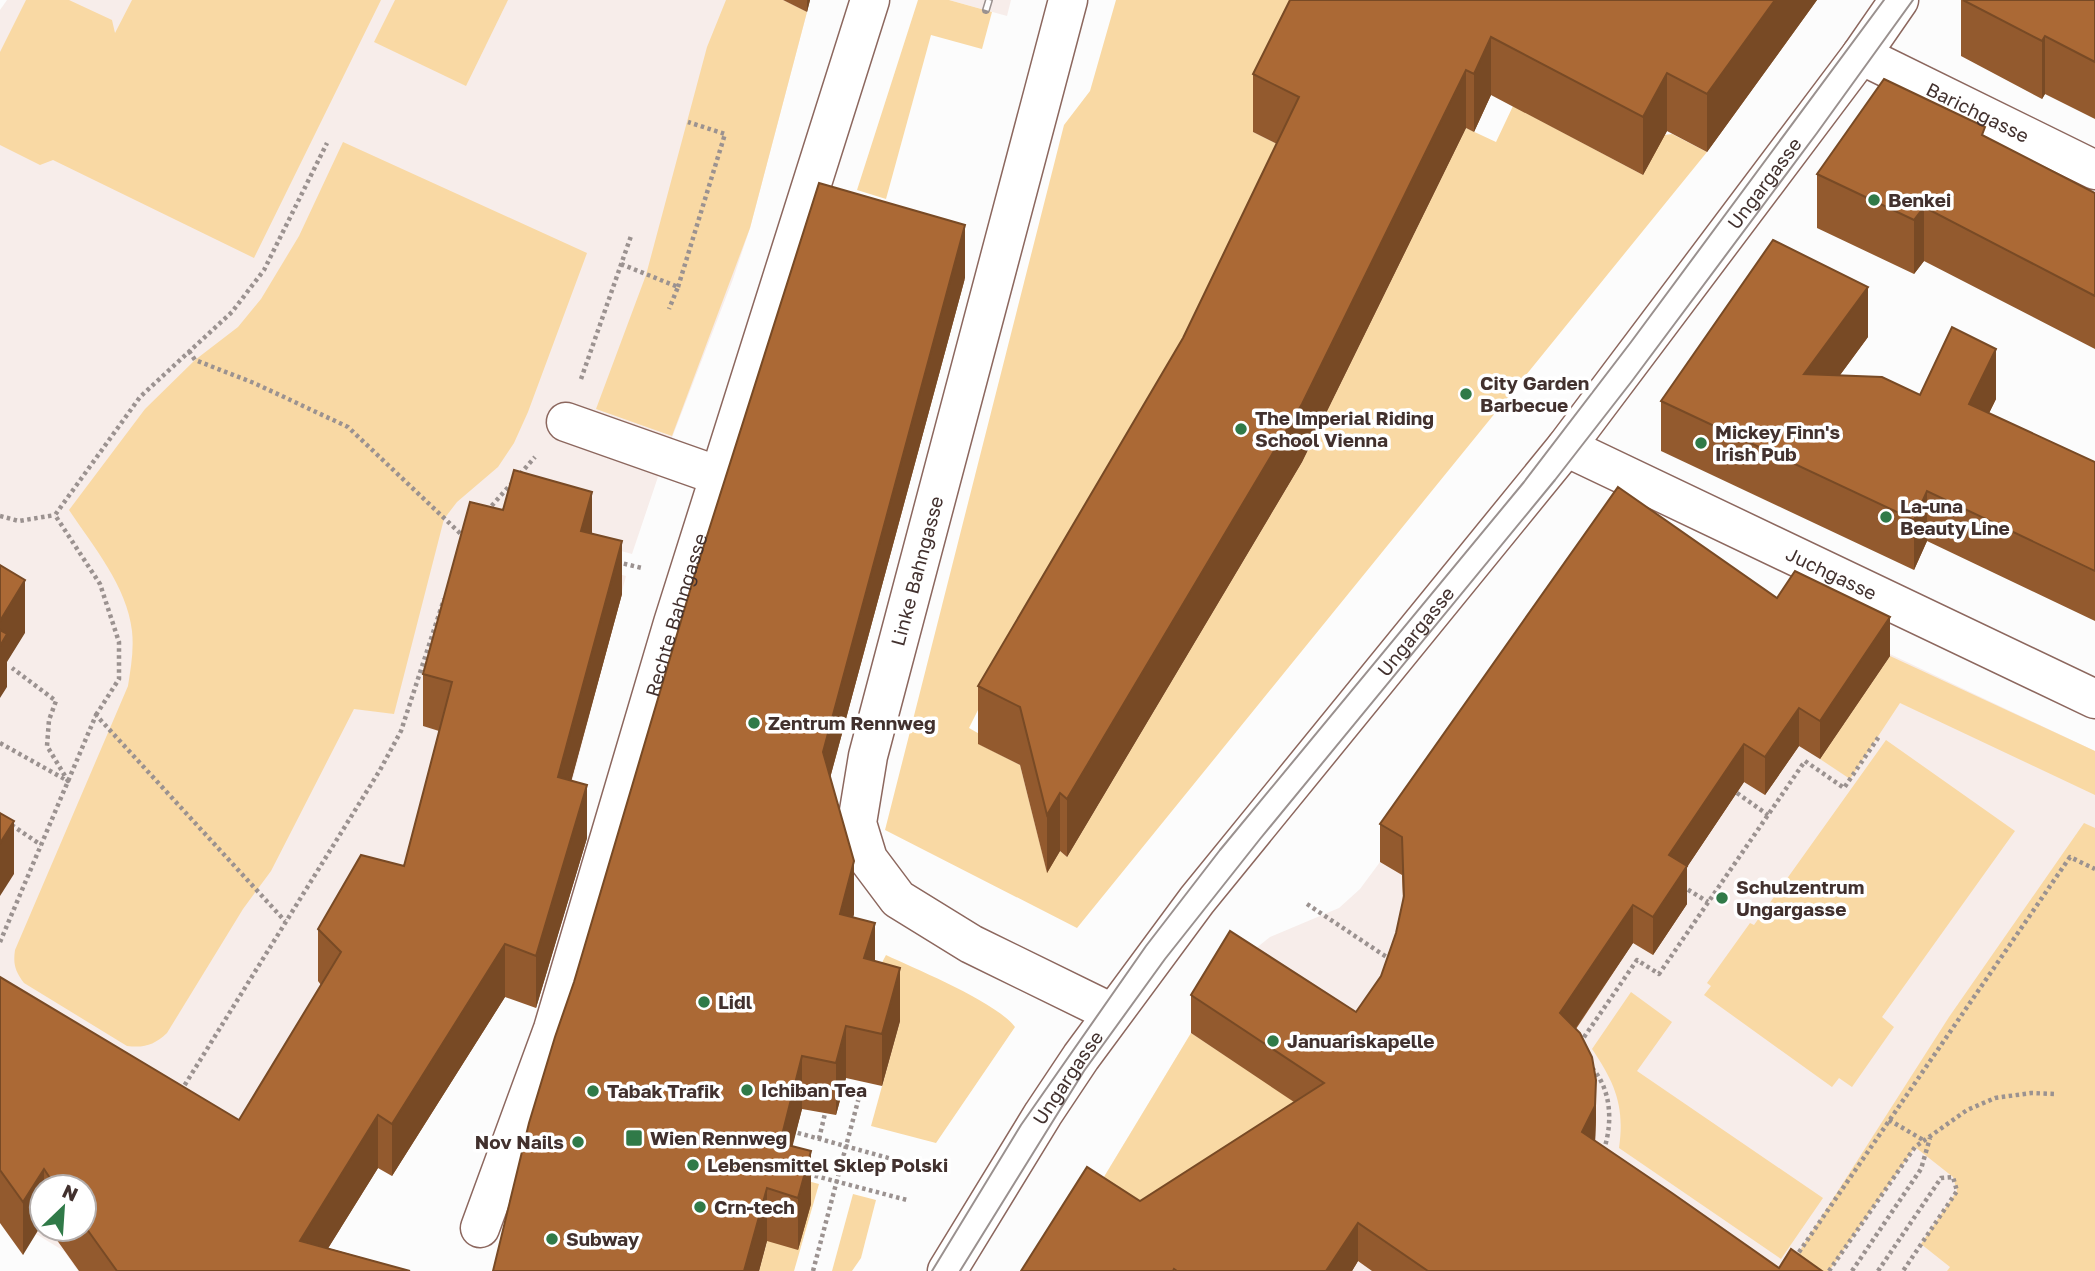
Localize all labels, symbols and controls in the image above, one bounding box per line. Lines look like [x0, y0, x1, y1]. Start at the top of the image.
street label: Barichgasse [1923, 77, 2033, 147]
street label: Ungargasse [1722, 133, 1806, 233]
place label: Benkei [1888, 188, 1951, 211]
marker: Benkei [1866, 192, 1882, 208]
place label: City Garden Barbecue [1480, 371, 1589, 416]
marker: City Garden Barbecue [1458, 386, 1474, 402]
place label: The Imperial Riding School Vienna [1255, 406, 1434, 451]
place label: Mickey Finn's Irish Pub [1715, 420, 1841, 465]
marker: The Imperial Riding School Vienna [1233, 421, 1249, 437]
marker: Mickey Finn's Irish Pub [1693, 435, 1709, 451]
street label: Linke Bahngasse [885, 493, 948, 648]
place label: La-una Beauty Line [1900, 494, 2010, 539]
marker: La-una Beauty Line [1878, 509, 1894, 525]
street label: Rechte Bahngasse [640, 530, 712, 699]
street label: Juchgasse [1783, 542, 1881, 604]
street label: Ungargasse [1372, 582, 1459, 681]
place label: Zentrum Rennweg [768, 711, 936, 734]
marker: Zentrum Rennweg [746, 715, 762, 731]
place label: Schulzentrum Ungargasse [1736, 875, 1864, 920]
marker: Schulzentrum Ungargasse [1714, 890, 1730, 906]
place label: Lidl [718, 990, 752, 1013]
marker: Lidl [696, 994, 712, 1010]
street label: Ungargasse [1027, 1026, 1108, 1129]
place label: Januariskapelle [1287, 1029, 1435, 1052]
marker: Januariskapelle [1265, 1033, 1281, 1049]
place label: Ichiban Tea [761, 1078, 867, 1101]
place label: Tabak Trafik [607, 1079, 720, 1102]
marker: Ichiban Tea [739, 1082, 755, 1098]
marker: Tabak Trafik [585, 1083, 601, 1099]
place label: Wien Rennweg [650, 1126, 787, 1149]
marker: Wien Rennweg [624, 1128, 644, 1148]
place label: Nov Nails [475, 1130, 564, 1153]
marker: Nov Nails [570, 1134, 586, 1150]
place label: Lebensmittel Sklep Polski [707, 1153, 948, 1176]
marker: Lebensmittel Sklep Polski [685, 1157, 701, 1173]
north arrow [28, 1173, 98, 1243]
text: N [59, 1179, 82, 1206]
place label: Crn-tech [714, 1195, 795, 1218]
marker: Crn-tech [692, 1199, 708, 1215]
place label: Subway [566, 1227, 640, 1250]
marker: Subway [544, 1231, 560, 1247]

